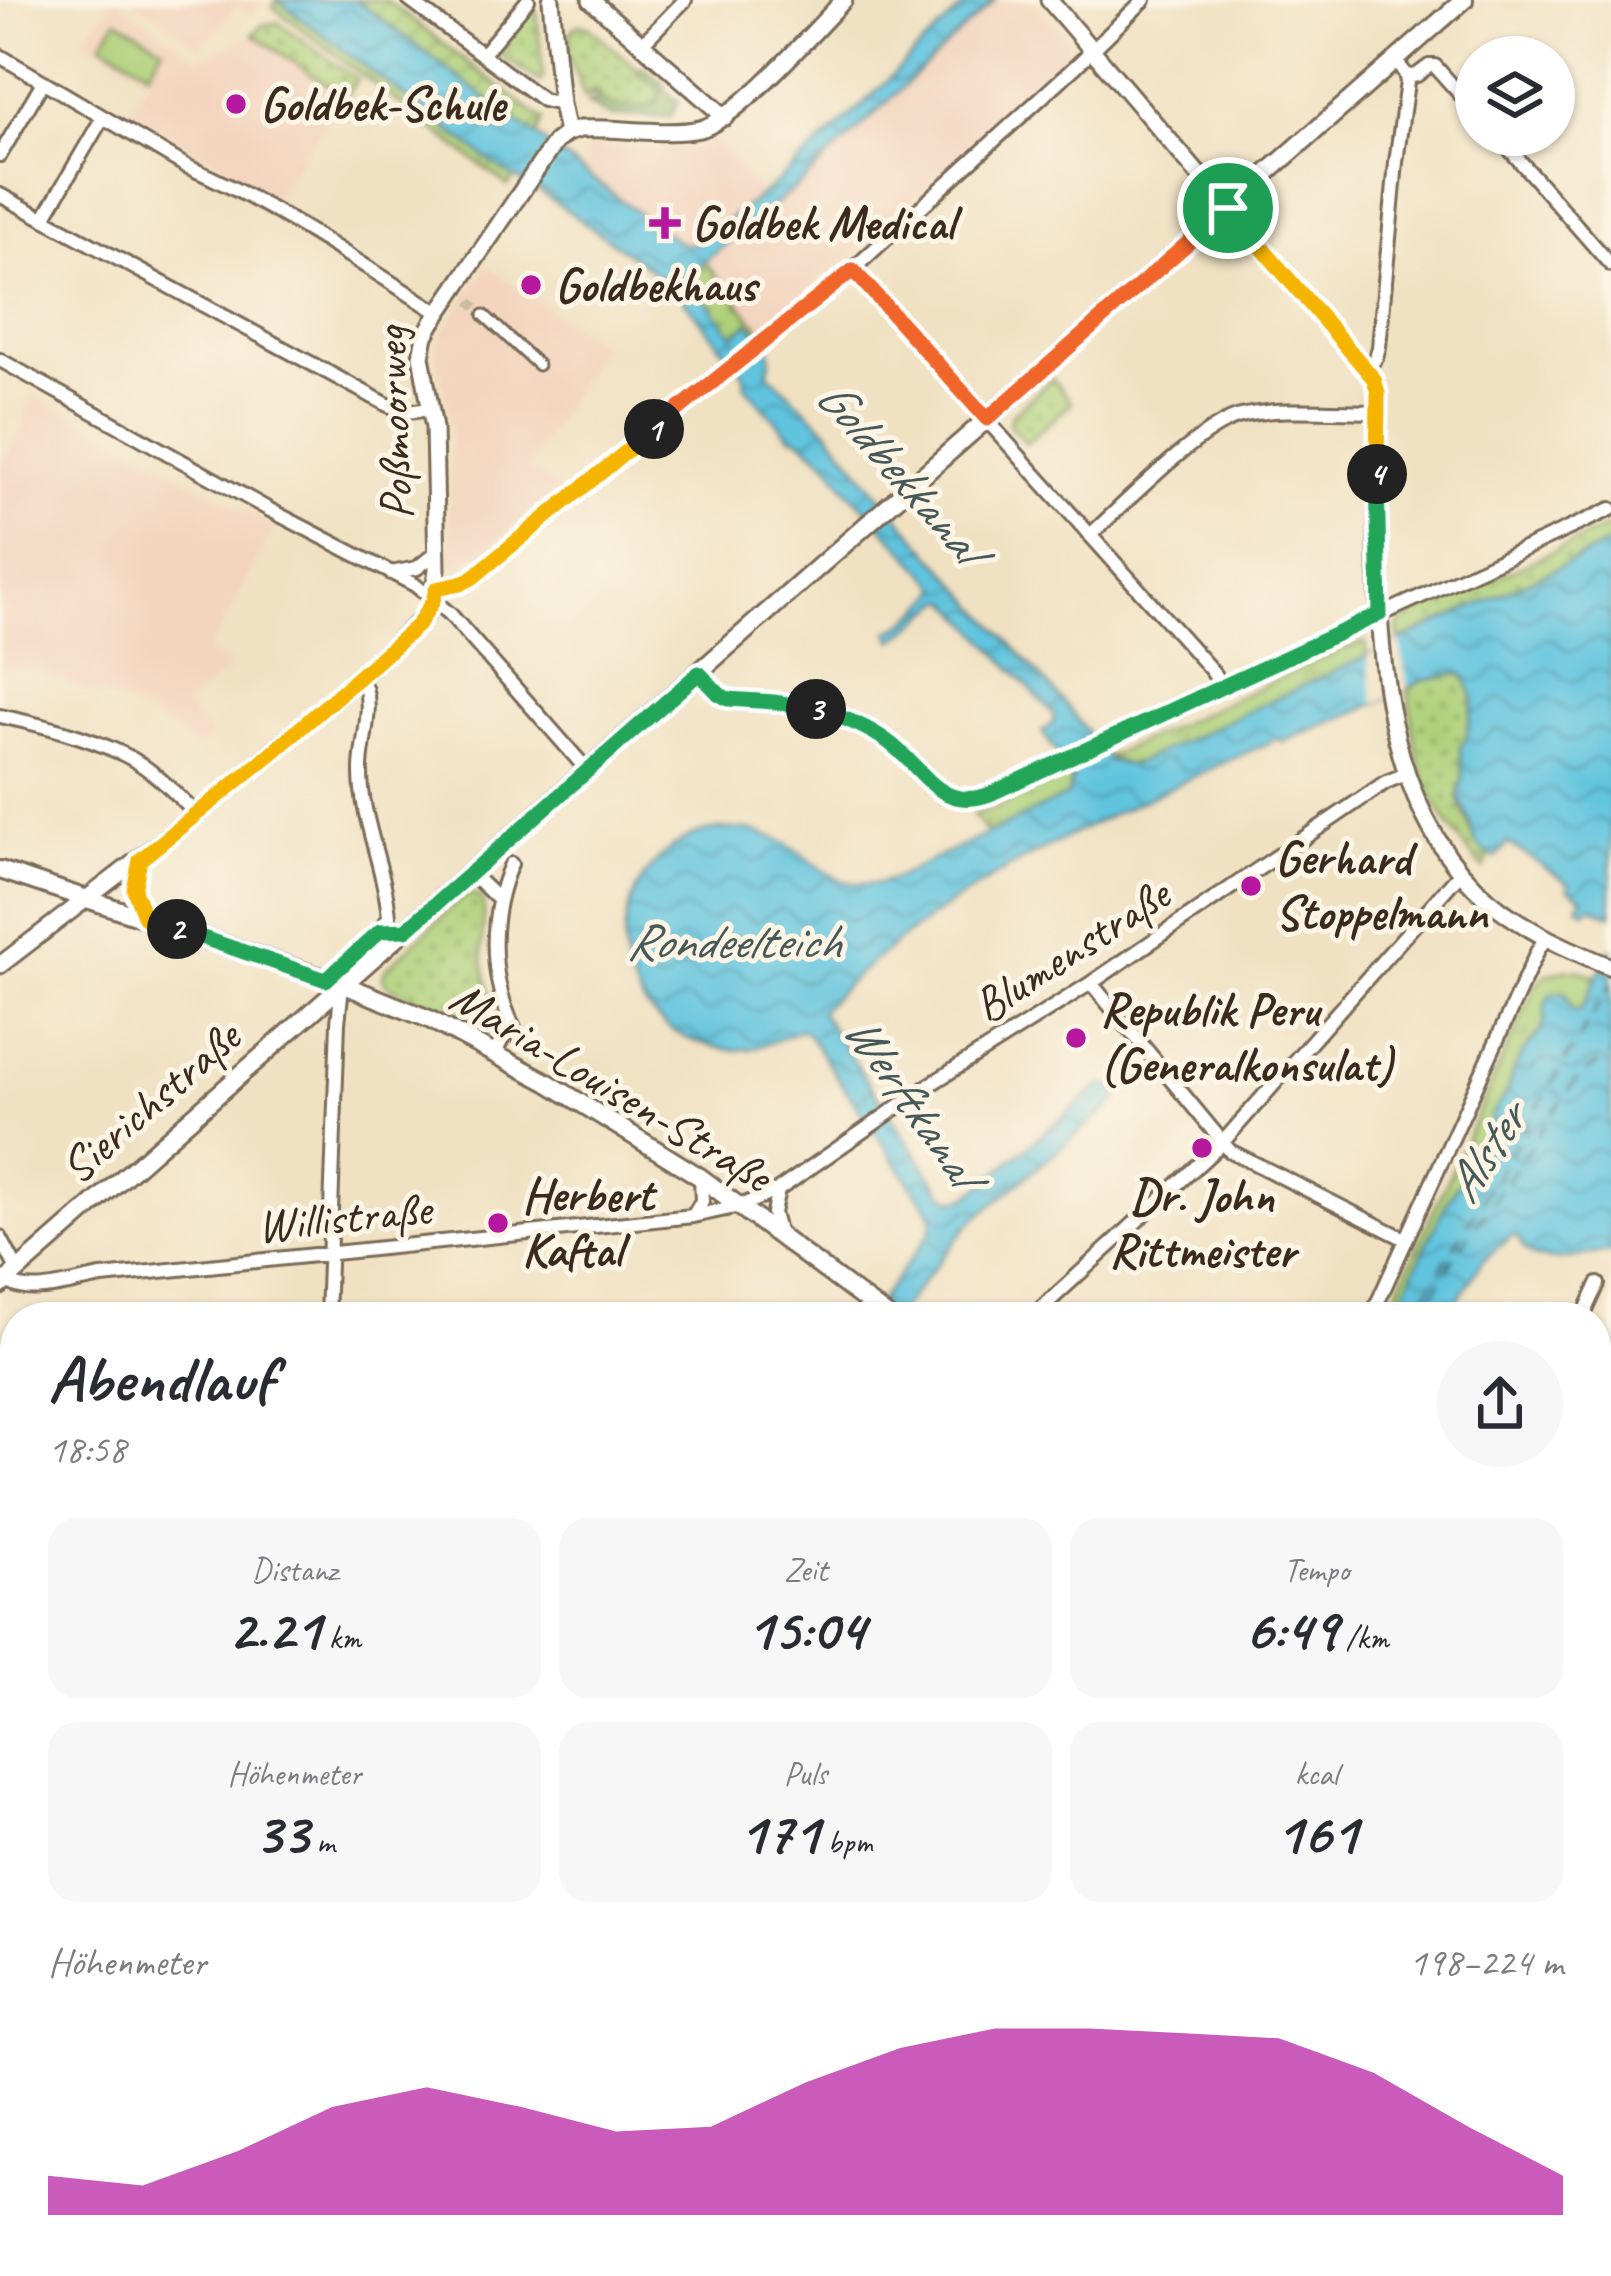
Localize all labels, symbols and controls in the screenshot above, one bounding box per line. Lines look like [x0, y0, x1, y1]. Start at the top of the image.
map controls [1455, 36, 1575, 156]
button: layers [1455, 36, 1575, 156]
place label: Goldbek-Schule [260, 74, 509, 134]
marker: Goldbek-Schule [223, 91, 249, 117]
pin [1177, 157, 1279, 259]
icon: arrive [1195, 175, 1261, 241]
place label: Goldbek Medical [692, 193, 964, 253]
marker: Goldbek Medical [649, 207, 681, 239]
place label: Goldbekhaus [555, 255, 760, 315]
marker: Goldbekhaus [518, 272, 544, 298]
street label: Poßmoorweg [360, 323, 426, 521]
water label: Goldbekkanal [803, 365, 1008, 587]
pin: 1 [624, 399, 684, 459]
text: 1 [647, 408, 661, 450]
pin: 4 [1347, 444, 1407, 504]
text: 4 [1370, 453, 1384, 495]
pin: 3 [786, 679, 846, 739]
text: 3 [809, 688, 823, 730]
place label: Gerhard Stoppelmann [1275, 828, 1489, 943]
street label: Blumenstraße [962, 863, 1183, 1036]
marker: Gerhard Stoppelmann [1238, 873, 1264, 899]
pin: 2 [147, 899, 207, 959]
text: 2 [170, 908, 184, 950]
water label: Rondeelteich [626, 909, 843, 973]
street label: Maria-Louisen-Straße [440, 967, 785, 1207]
place label: Republik Peru (Generalkonsulat) [1100, 980, 1396, 1095]
water label: Werftkanal [830, 1001, 1003, 1210]
street label: Sierichstraße [48, 1005, 255, 1196]
marker: Republik Peru (Generalkonsulat) [1063, 1025, 1089, 1051]
water label: Alster [1430, 1085, 1545, 1214]
marker: Dr. John Rittmeister [1189, 1135, 1215, 1161]
place label: Herbert Kaftal [522, 1165, 658, 1280]
place label: Dr. John Rittmeister [1109, 1166, 1300, 1281]
street label: Willistraße [254, 1178, 437, 1256]
marker: Herbert Kaftal [485, 1210, 511, 1236]
text: Abendlauf [48, 1338, 273, 1421]
button: share [1437, 1341, 1563, 1467]
text: 18:58 [48, 1425, 126, 1474]
text: Distanz [251, 1549, 338, 1591]
text: Zeit [784, 1549, 827, 1591]
text: Tempo [1284, 1549, 1349, 1591]
text: 2.21 [228, 1591, 321, 1667]
text: 15:04 [746, 1591, 865, 1667]
text: 6:49 [1244, 1591, 1338, 1667]
text: km [321, 1617, 361, 1659]
text: /km [1338, 1617, 1389, 1659]
text: Höhenmeter [228, 1753, 361, 1795]
text: Puls [784, 1753, 827, 1795]
text: kcal [1295, 1753, 1338, 1795]
text: 33 [254, 1795, 308, 1871]
text: 171 [738, 1795, 819, 1871]
text: 161 [1275, 1795, 1358, 1871]
text: m [308, 1821, 335, 1863]
text: bpm [819, 1821, 873, 1863]
text: Höhenmeter [48, 1938, 206, 1987]
text: 198–224 m [1409, 1938, 1563, 1987]

